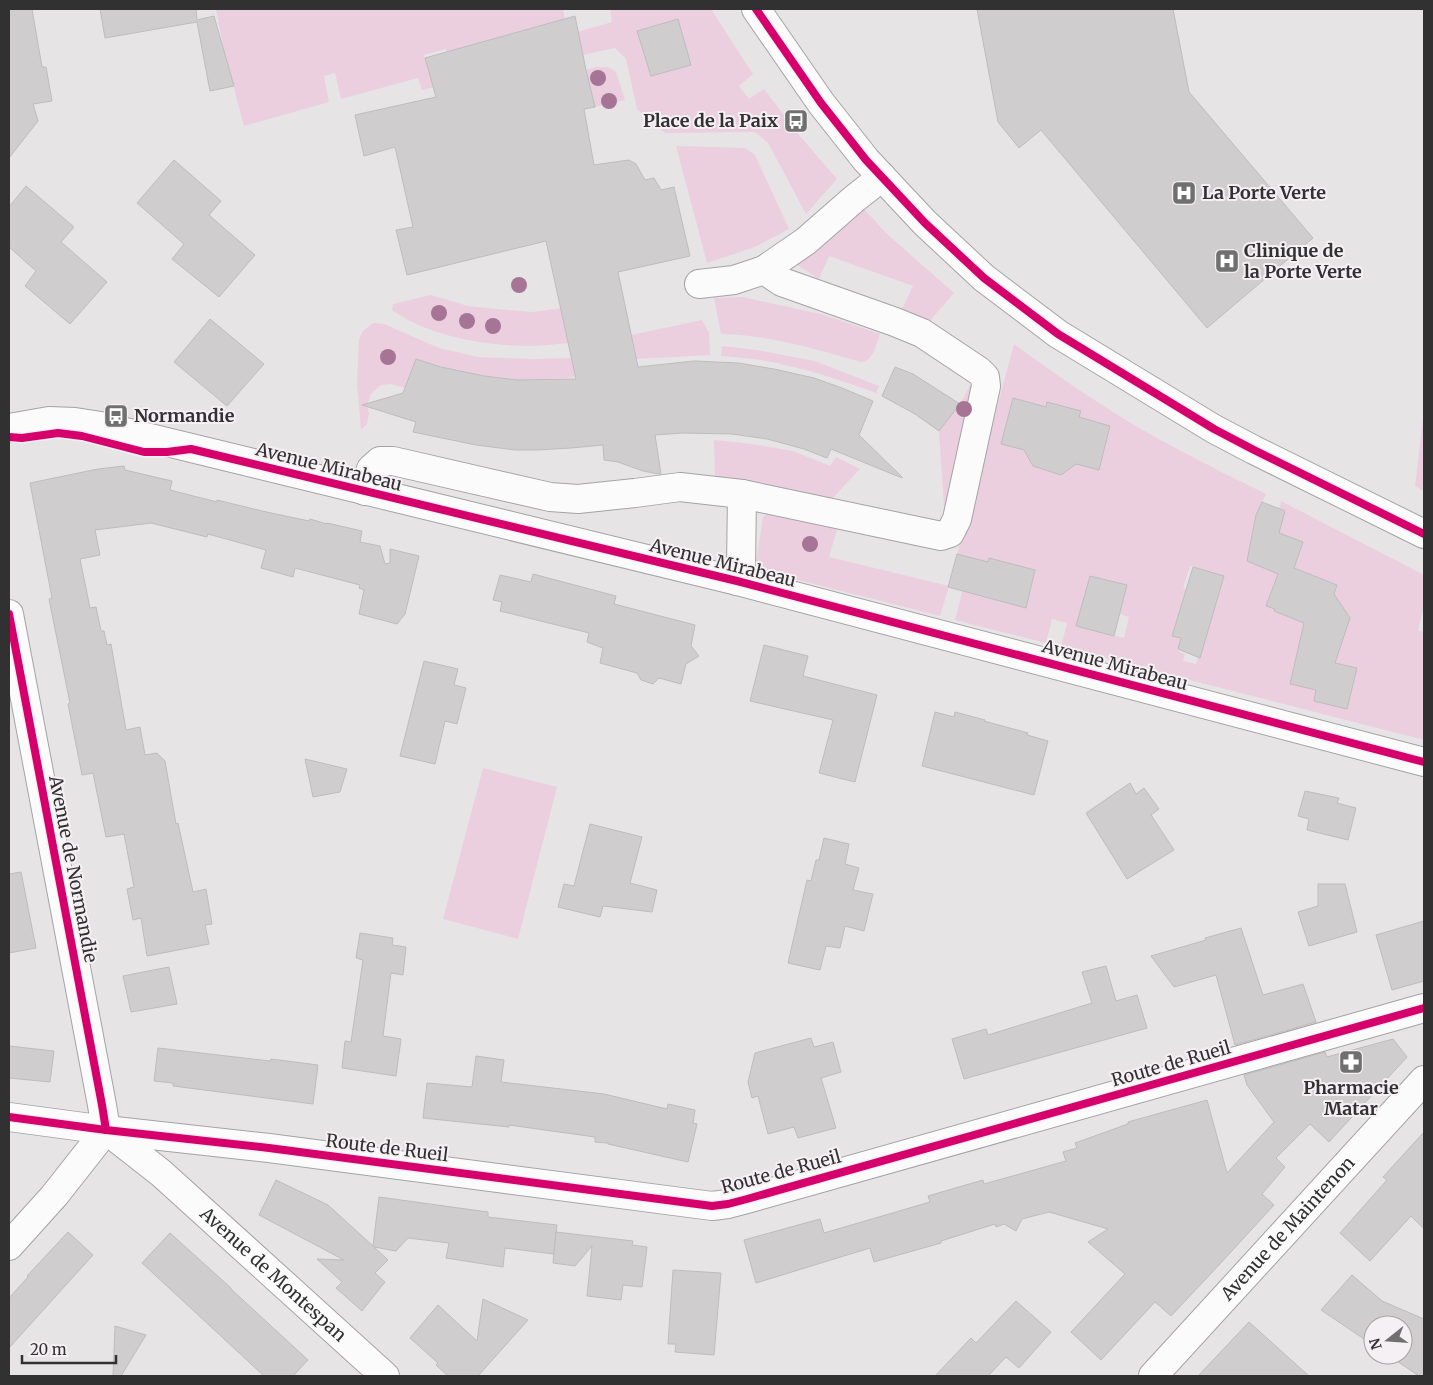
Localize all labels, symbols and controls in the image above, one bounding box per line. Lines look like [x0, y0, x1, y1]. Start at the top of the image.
bus stop icon: Place de la Paix [783, 108, 809, 134]
place label: Place de la Paix [643, 109, 778, 132]
hospital icon: La Porte Verte [1171, 180, 1197, 206]
place label: La Porte Verte [1202, 181, 1326, 204]
place label: Clinique de la Porte Verte [1244, 239, 1362, 283]
hospital icon: Clinique de la Porte Verte [1214, 248, 1240, 274]
bus stop icon: Normandie [103, 403, 129, 429]
place label: Normandie [134, 404, 235, 427]
street label: Avenue Mirabeau [253, 437, 405, 496]
street label: Avenue Mirabeau [647, 533, 799, 592]
street label: Avenue Mirabeau [1039, 634, 1191, 695]
street label: Avenue de Normandie [44, 772, 103, 964]
street label: Route de Rueil [1108, 1035, 1234, 1092]
pharmacy icon: Pharmacie Matar [1338, 1049, 1364, 1075]
place label: Pharmacie Matar [1303, 1076, 1399, 1120]
street label: Route de Rueil [325, 1129, 450, 1166]
street label: Route de Rueil [718, 1144, 844, 1199]
street label: Avenue de Maintenon [1215, 1151, 1360, 1306]
street label: Avenue de Montespan [195, 1201, 351, 1346]
north arrow [1363, 1315, 1413, 1365]
scale bar [22, 1332, 116, 1364]
text: N [1365, 1336, 1386, 1352]
text: 20 m [30, 1340, 67, 1359]

